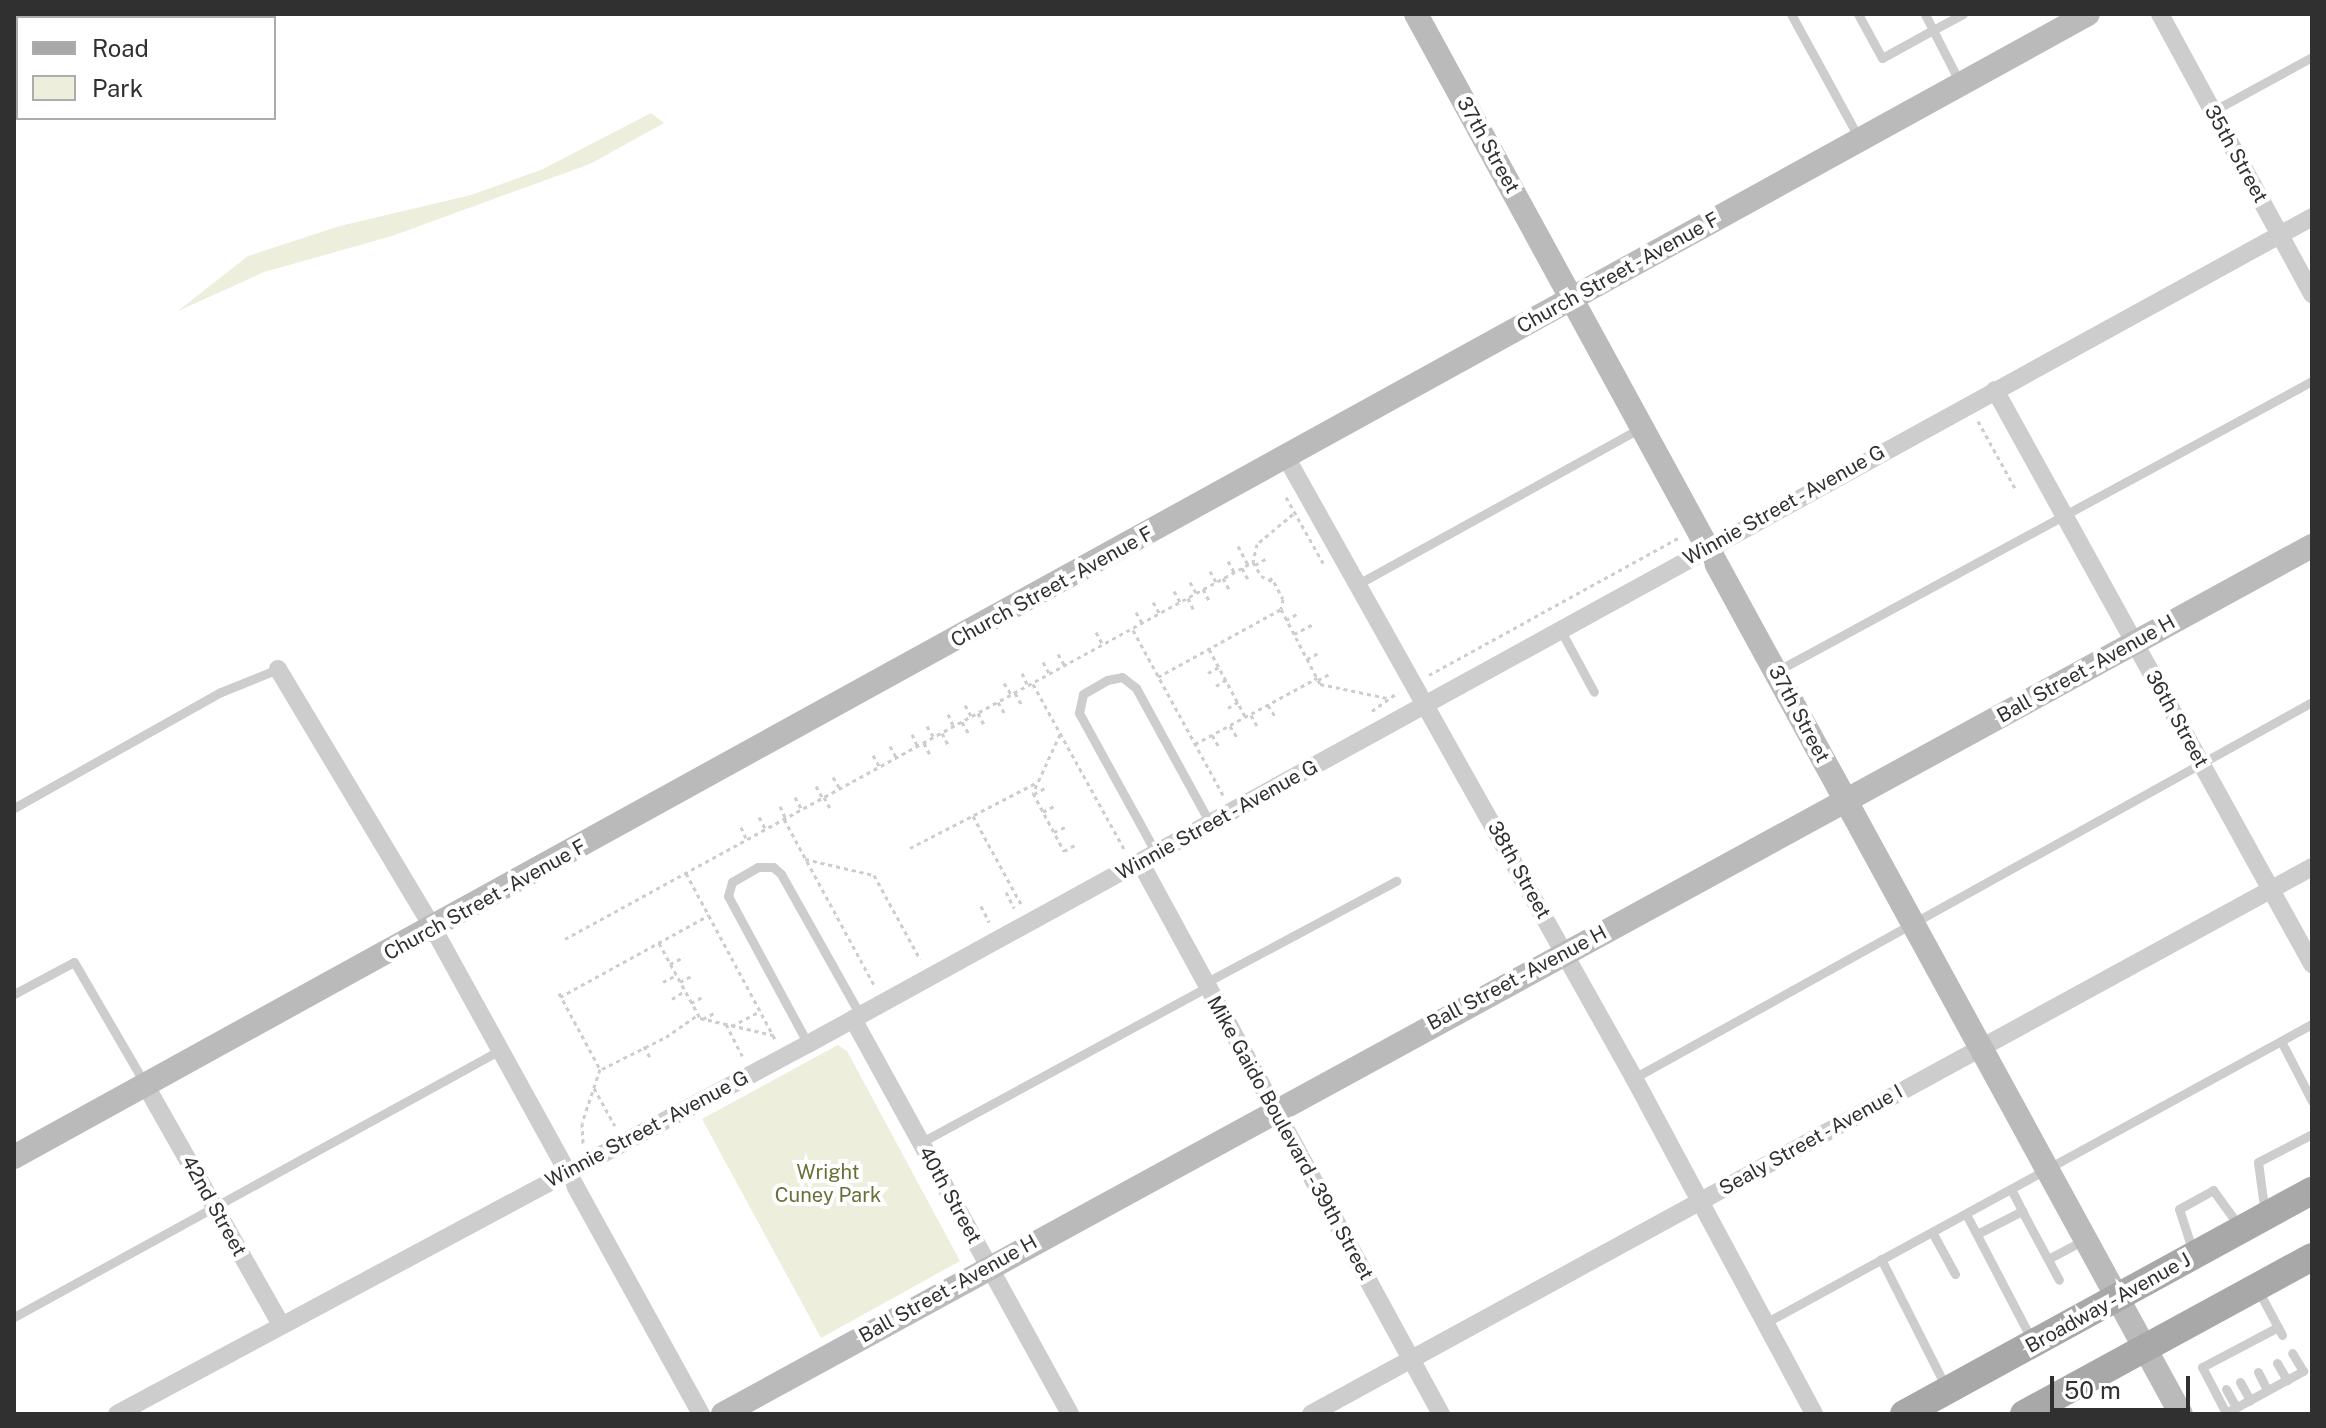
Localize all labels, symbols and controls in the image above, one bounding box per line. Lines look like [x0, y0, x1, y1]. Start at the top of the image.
legend [16, 16, 276, 120]
text: Road [92, 34, 149, 62]
text: Park [92, 74, 143, 102]
street label: 37th Street [1452, 92, 1524, 198]
street label: 35th Street [2199, 101, 2273, 207]
street label: Church Street - Avenue F [1510, 206, 1726, 340]
street label: Winnie Street - Avenue G [1677, 438, 1891, 572]
street label: Church Street - Avenue F [944, 520, 1160, 654]
street label: Ball Street - Avenue H [1990, 609, 2182, 729]
street label: 37th Street [1763, 661, 1835, 767]
street label: 36th Street [2140, 666, 2214, 772]
street label: Winnie Street - Avenue G [1110, 753, 1324, 887]
street label: 38th Street [1482, 817, 1556, 923]
street label: Church Street - Avenue F [377, 833, 593, 967]
street label: Ball Street - Avenue H [1421, 919, 1613, 1037]
street label: Mike Gaido Boulevard - 39th Street [1200, 989, 1380, 1287]
street label: Winnie Street - Avenue G [539, 1064, 755, 1194]
street label: Sealy Street - Avenue I [1713, 1078, 1909, 1202]
street label: 40th Street [913, 1142, 987, 1248]
street label: 42nd Street [177, 1152, 251, 1260]
park label: Wright Cuney Park [775, 1160, 881, 1207]
street label: Ball Street - Avenue H [852, 1229, 1044, 1349]
street label: Broadway - Avenue J [2019, 1246, 2197, 1360]
scale bar [2054, 1360, 2194, 1410]
text: 50 m [2064, 1376, 2121, 1404]

